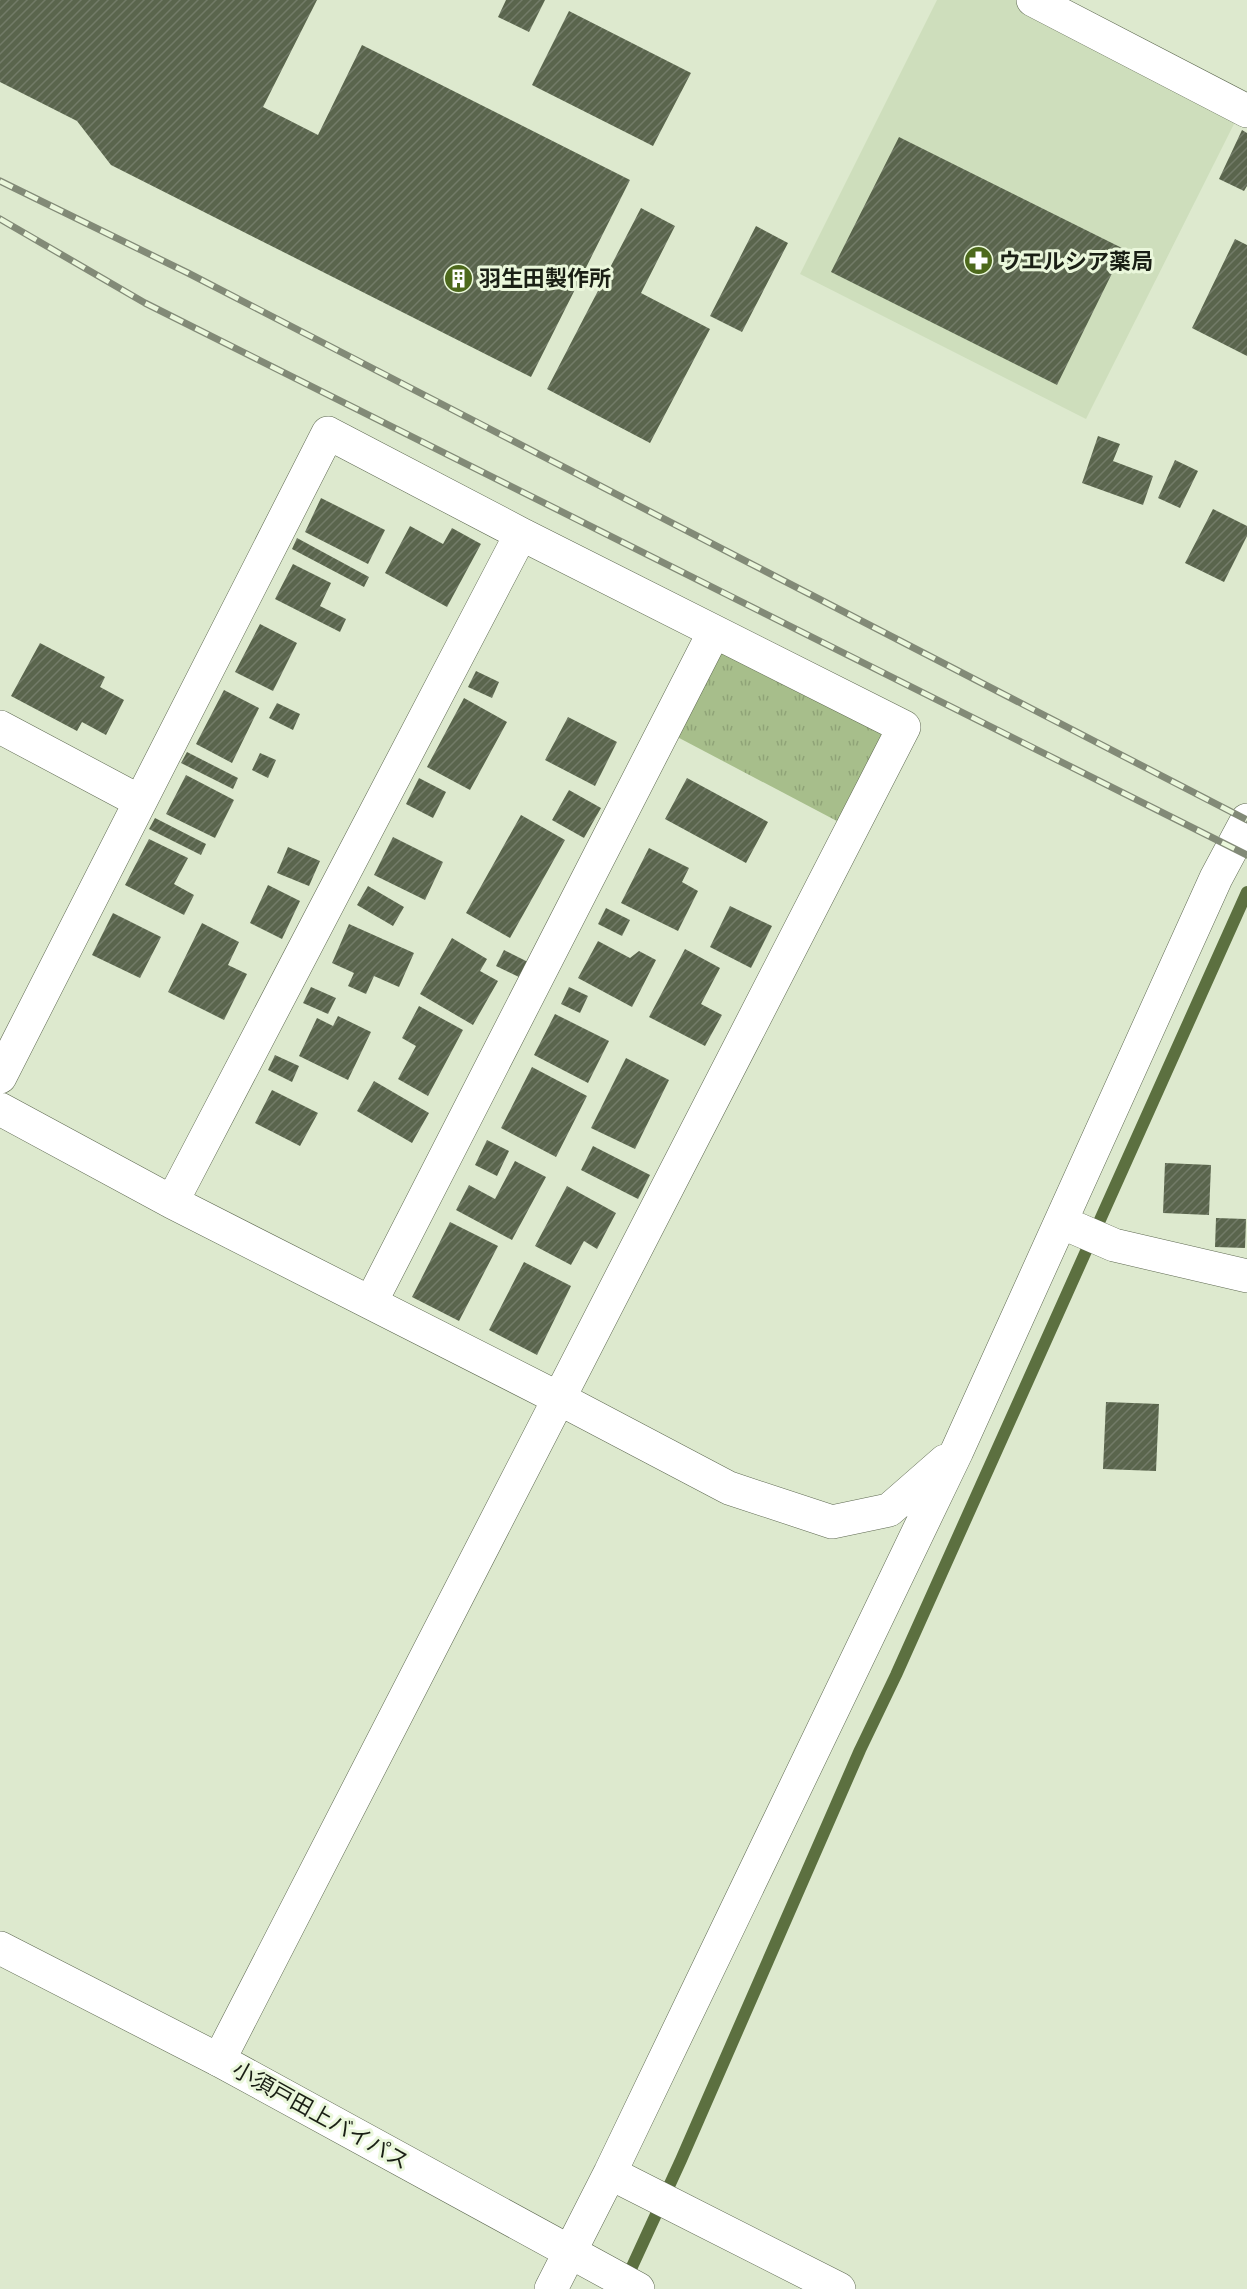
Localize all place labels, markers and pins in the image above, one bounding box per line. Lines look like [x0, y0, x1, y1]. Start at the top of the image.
pharmacy icon: ウエルシア薬局 [962, 245, 994, 277]
place label: ウエルシア薬局 [999, 247, 1153, 275]
building icon: 羽生田製作所 [442, 262, 474, 294]
place label: 羽生田製作所 [479, 264, 611, 292]

